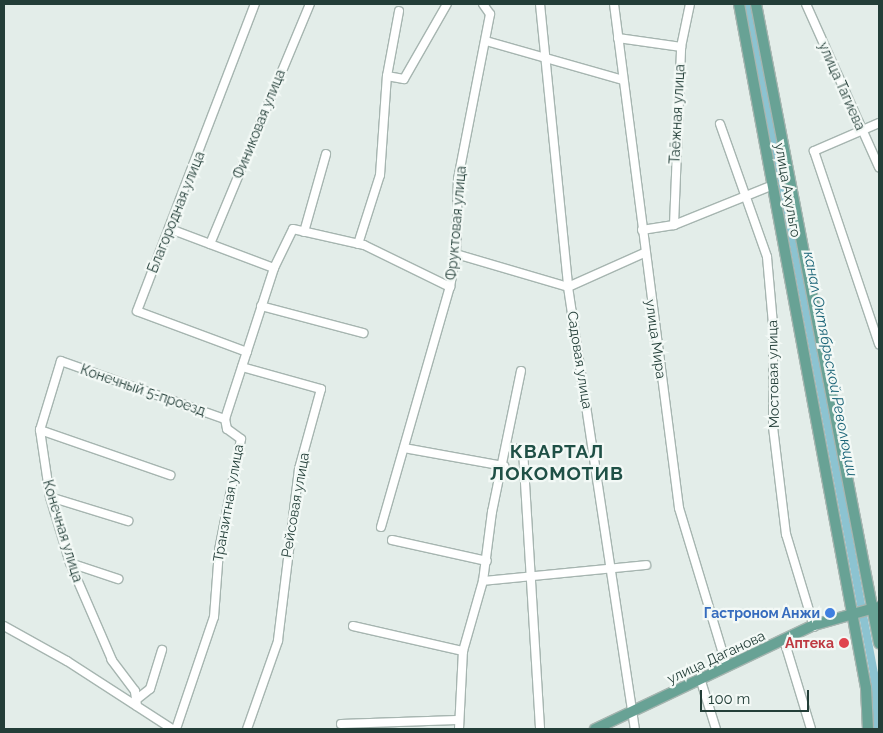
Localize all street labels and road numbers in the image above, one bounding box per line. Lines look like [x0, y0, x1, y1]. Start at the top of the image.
street label: улица Тагиева [815, 39, 869, 133]
street label: Таёжная улица [666, 64, 688, 164]
street label: Финиковая улица [229, 67, 289, 181]
street label: улица Ахульго [771, 141, 805, 239]
street label: Благородная улица [144, 149, 208, 275]
street label: Фруктовая улица [443, 165, 469, 281]
street label: улица Мира [642, 298, 670, 380]
street label: Садовая улица [564, 310, 596, 410]
street label: Мостовая улица [764, 319, 782, 429]
street label: Конечный 5-проезд [78, 361, 208, 419]
street label: Транзитная улица [209, 443, 247, 563]
street label: Рейсовая улица [277, 451, 313, 559]
street label: Конечная улица [39, 478, 87, 584]
street label: улица Даганова [664, 627, 768, 687]

